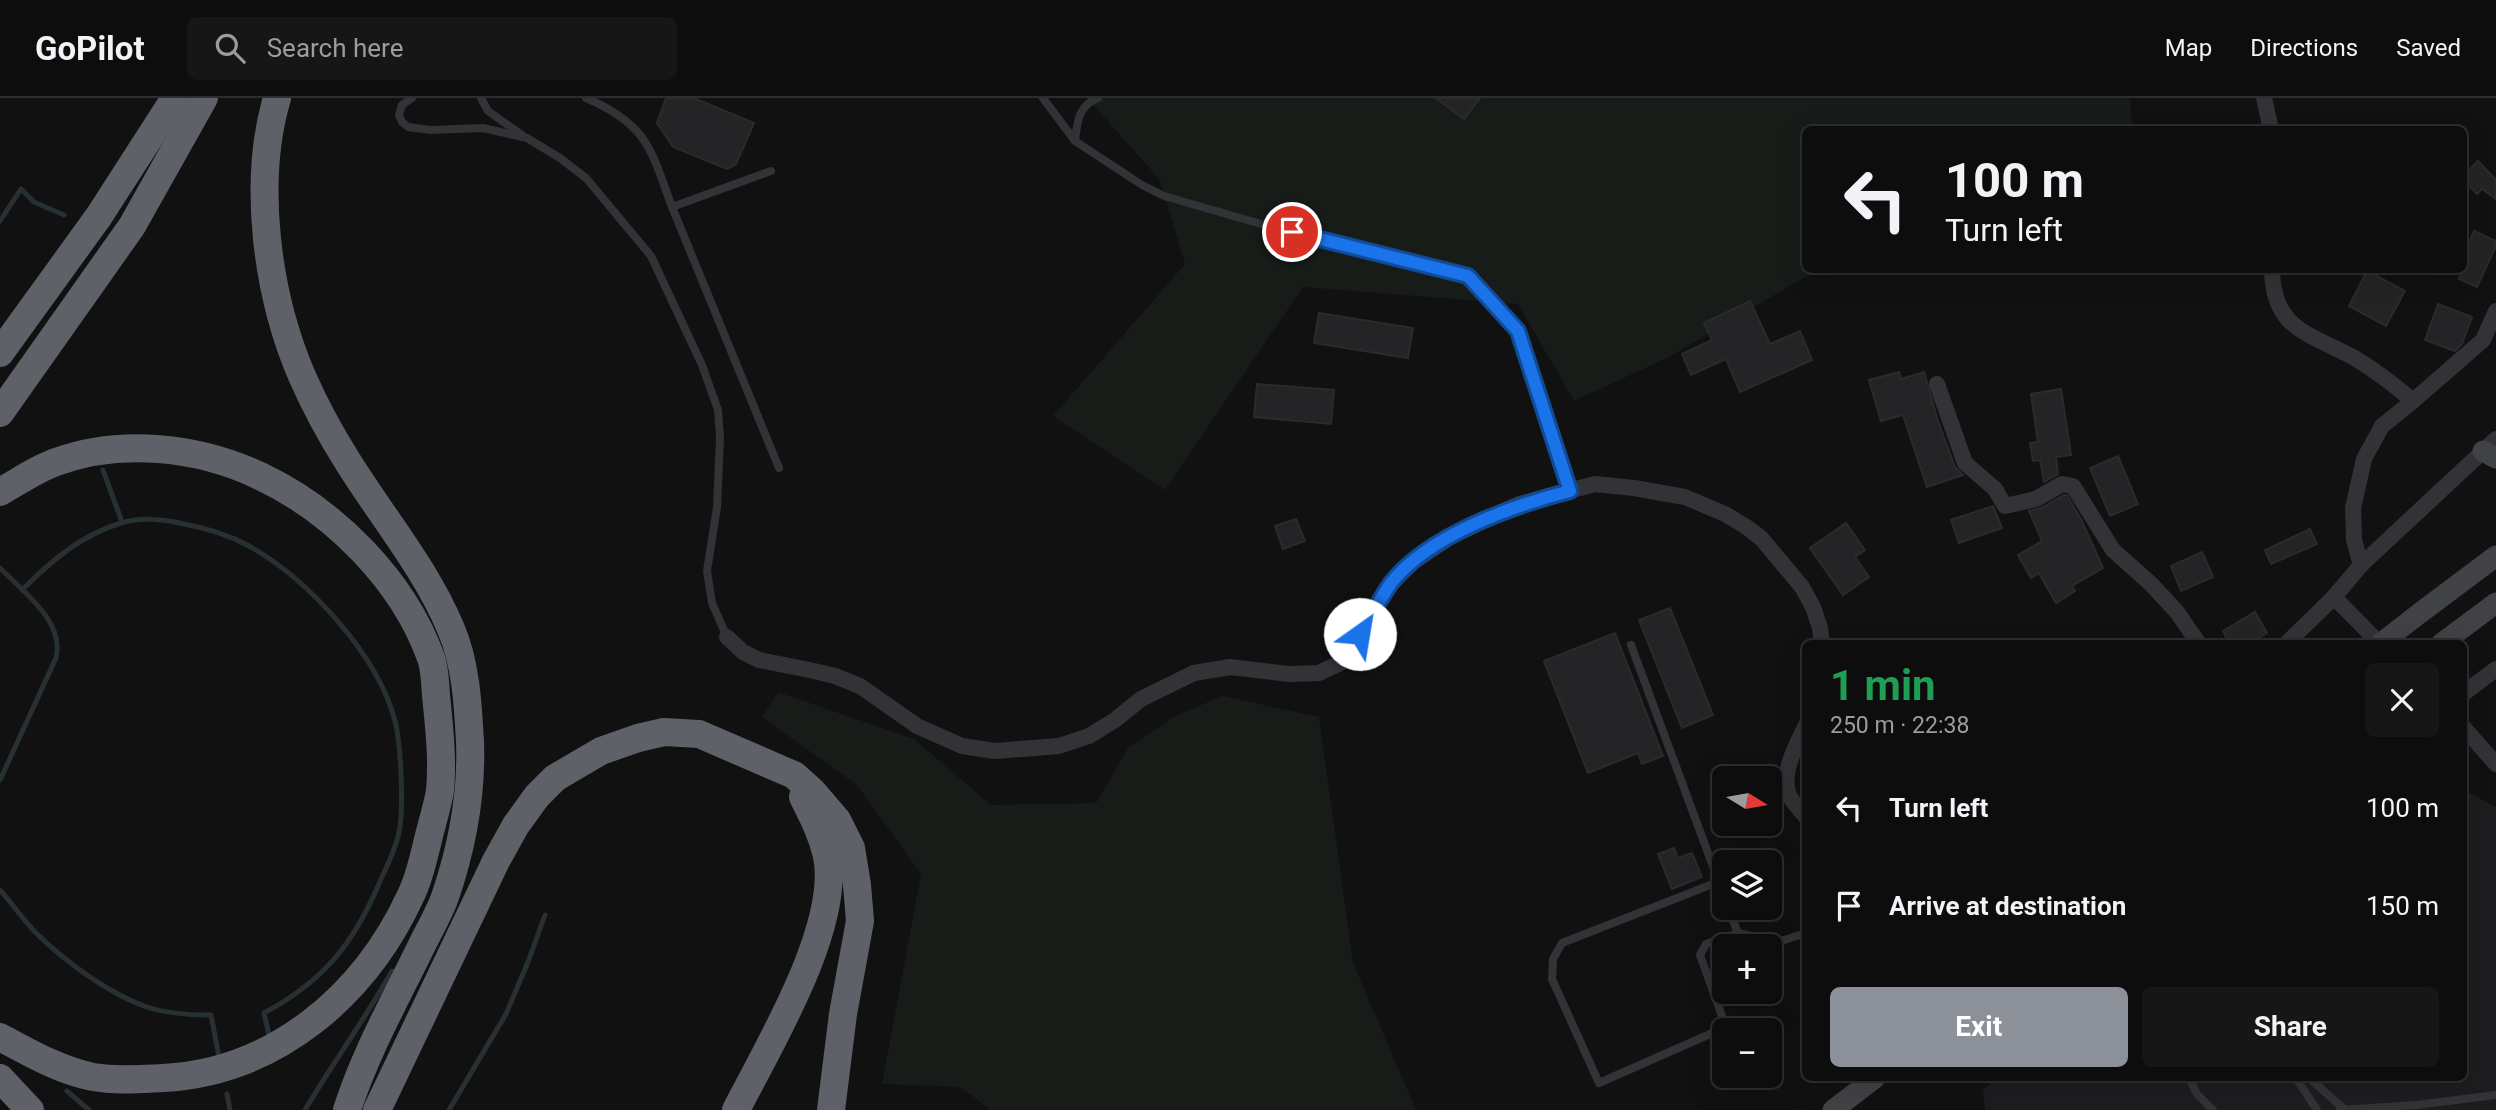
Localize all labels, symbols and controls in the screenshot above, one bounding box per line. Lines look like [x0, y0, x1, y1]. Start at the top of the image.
search box [187, 17, 677, 80]
text: GoPilot [35, 29, 145, 68]
icon: search [211, 29, 249, 67]
text: Search here [267, 33, 403, 63]
text: Map [2165, 34, 2212, 62]
text: Directions [2250, 34, 2358, 62]
text: Saved [2396, 34, 2461, 62]
text: 100 m [1945, 152, 2084, 209]
icon: left [1830, 154, 1921, 245]
pin [1262, 202, 1322, 262]
text: Turn left [1945, 211, 2063, 249]
icon: arrive [1273, 213, 1311, 251]
position arrow [1323, 597, 1397, 671]
text: 1 min [1830, 661, 1936, 710]
button: close [2365, 663, 2439, 737]
text: 250 m · 22:38 [1830, 712, 1969, 739]
north arrow [1712, 766, 1782, 836]
map controls [1712, 766, 1782, 1088]
icon: left [1830, 789, 1868, 827]
text: Turn left [1889, 793, 1988, 823]
text: 100 m [2366, 793, 2439, 823]
button: layers [1712, 850, 1782, 920]
icon: arrive [1830, 887, 1868, 925]
text: Arrive at destination [1889, 891, 2126, 921]
text: 150 m [2366, 891, 2439, 921]
button: + [1712, 934, 1782, 1004]
button: Exit [1830, 987, 2128, 1067]
button: Share [2142, 987, 2439, 1067]
button: − [1712, 1018, 1782, 1088]

